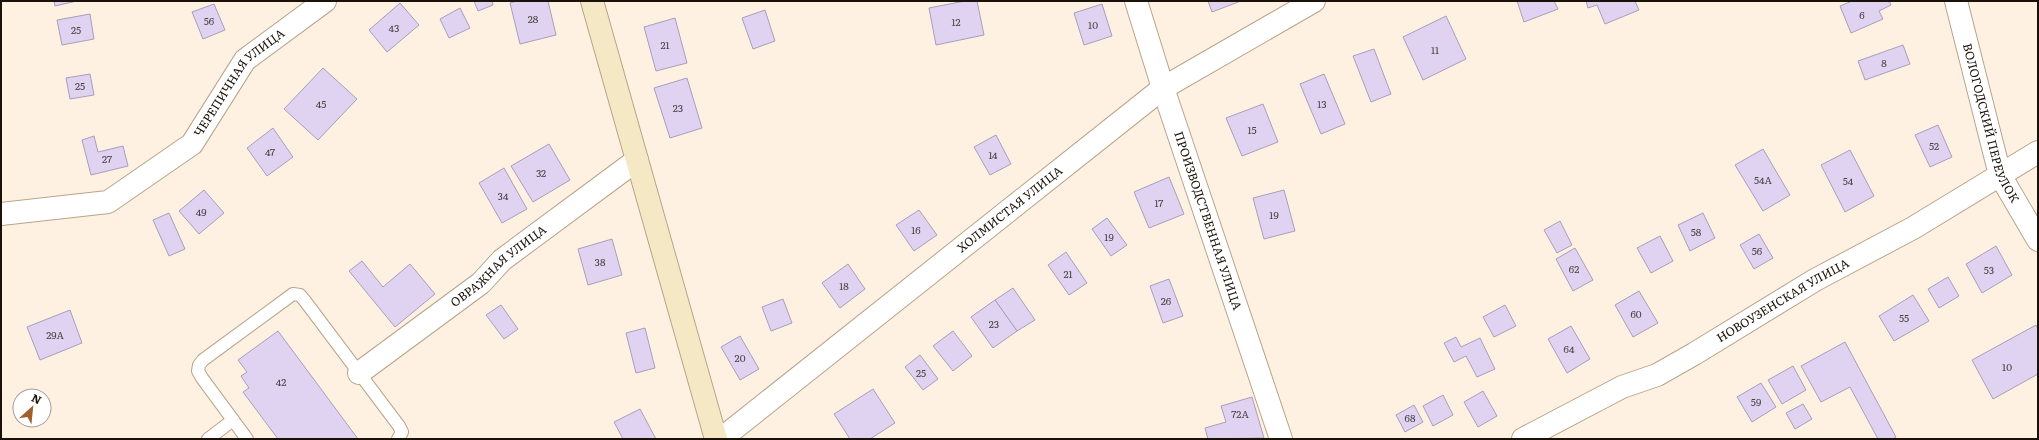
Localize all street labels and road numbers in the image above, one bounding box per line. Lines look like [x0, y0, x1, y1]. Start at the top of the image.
street label: ЧЕРЕПИЧНАЯ УЛИЦА [189, 24, 288, 140]
street label: ВОЛОГОДСКИЙ ПЕРЕУЛОК [1959, 41, 2024, 206]
street label: ПРОИЗВОДСТВЕННАЯ УЛИЦА [1170, 128, 1247, 312]
street label: ХОЛМИСТАЯ УЛИЦА [953, 161, 1066, 256]
street label: ОВРАЖНАЯ УЛИЦА [446, 220, 550, 311]
street label: НОВОУЗЕНСКАЯ УЛИЦА [1713, 254, 1852, 346]

